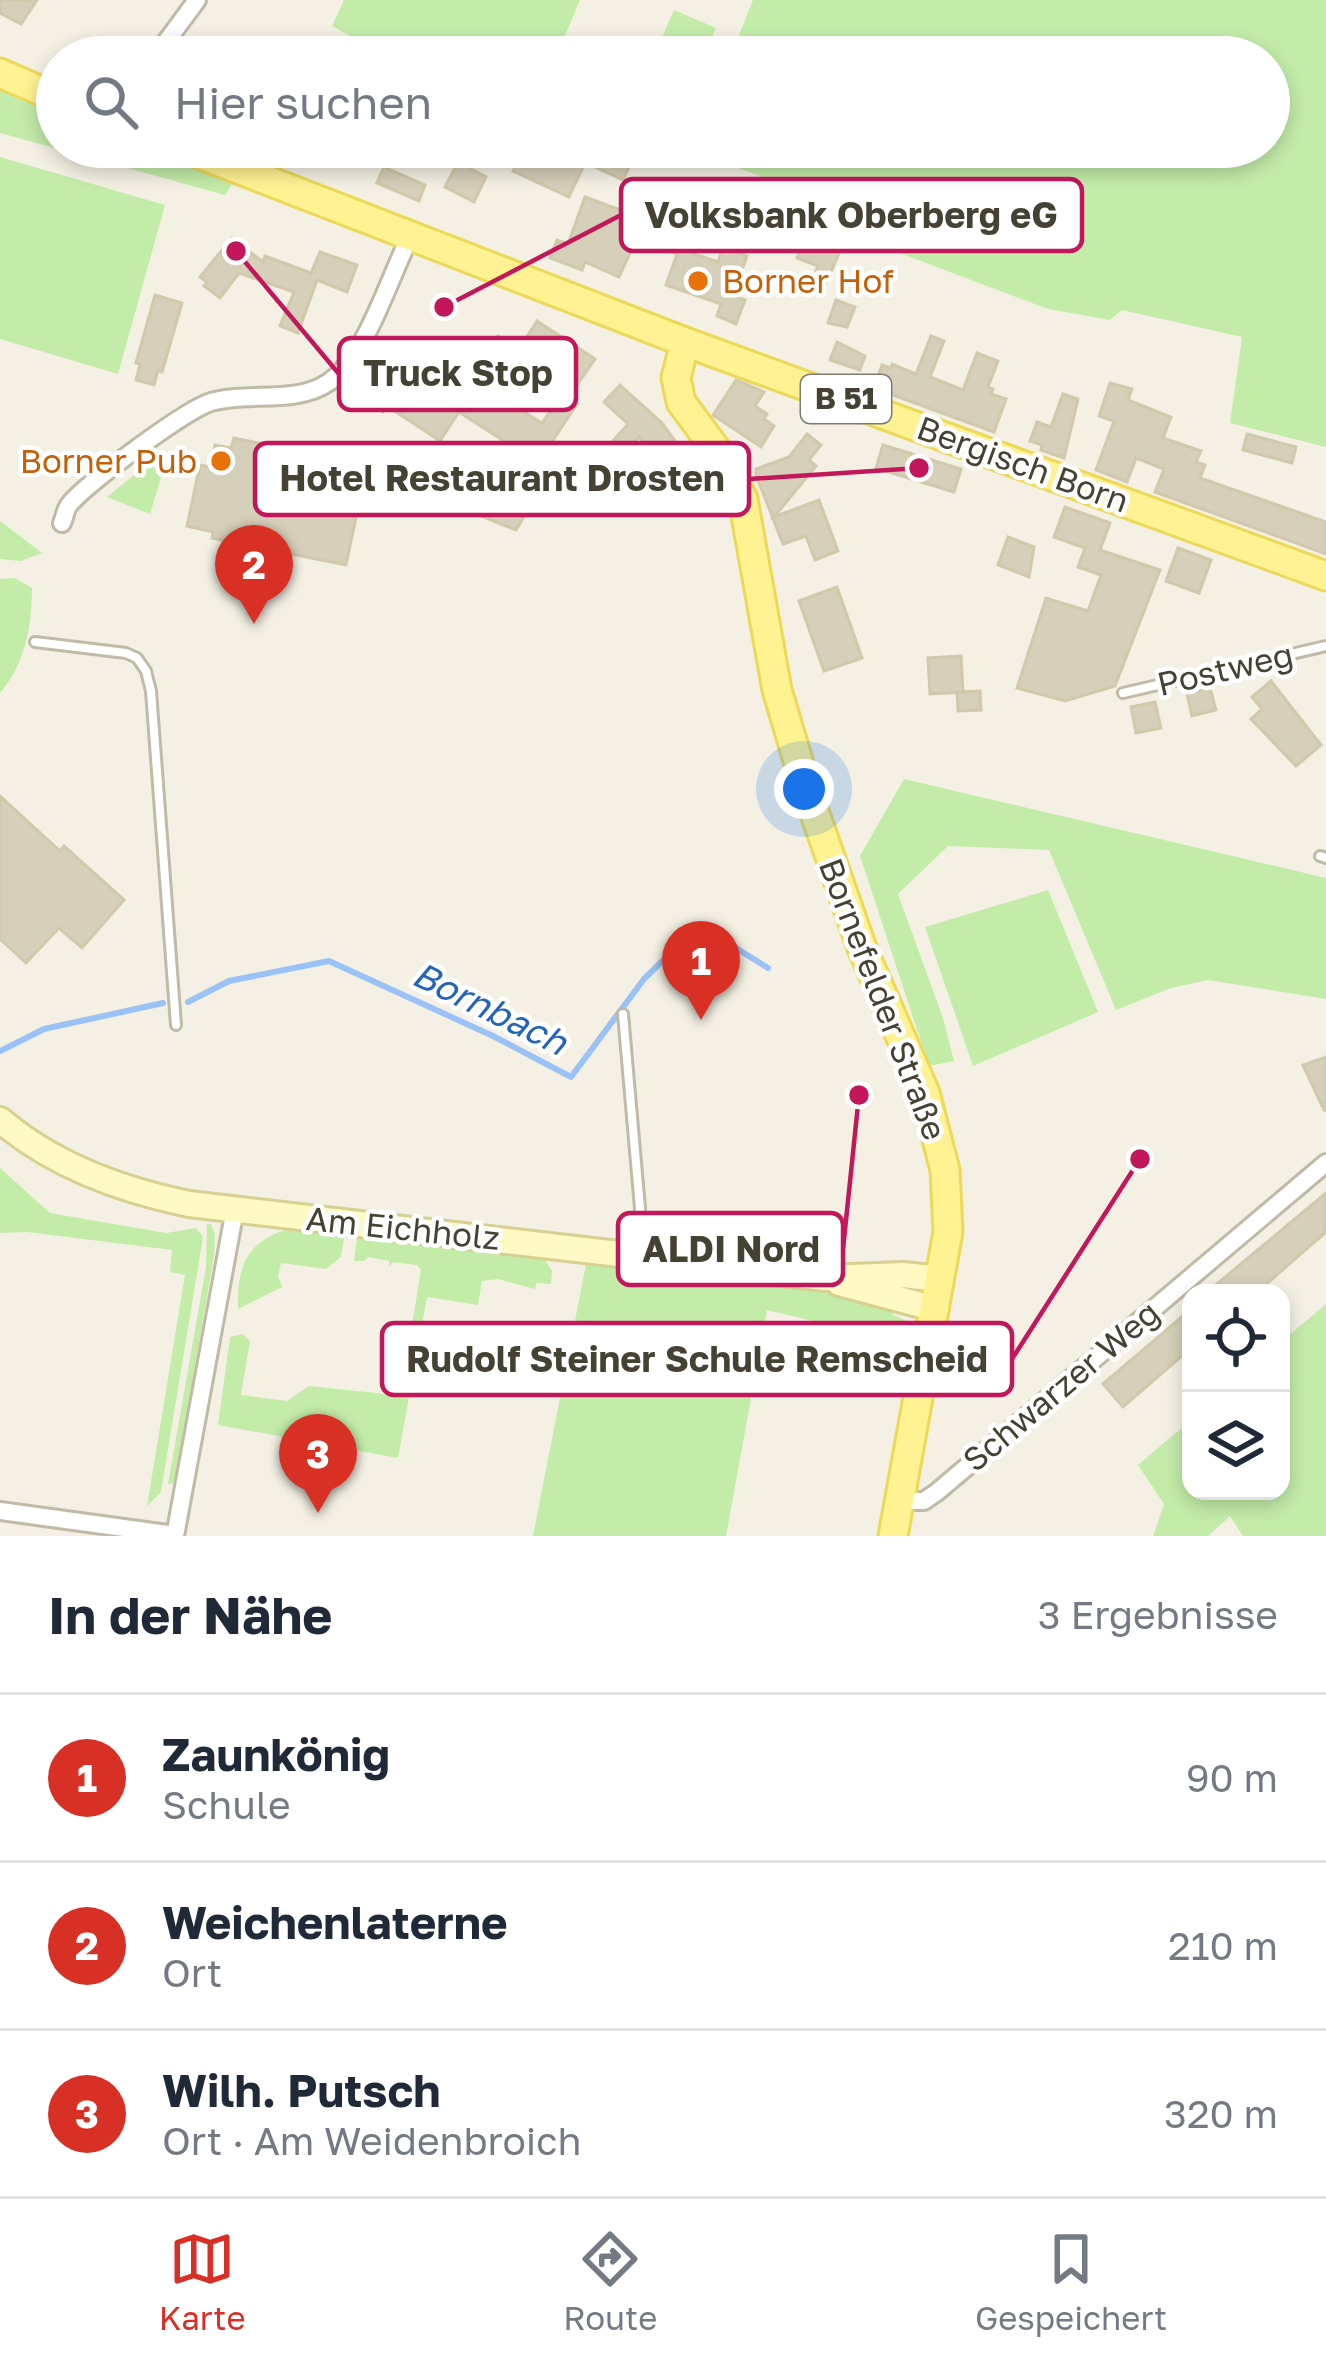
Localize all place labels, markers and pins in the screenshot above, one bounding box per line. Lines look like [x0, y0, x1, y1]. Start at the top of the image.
callout: Volksbank Oberberg eG [621, 179, 1082, 251]
place label: Borner Hof [722, 261, 894, 300]
marker: Borner Hof [685, 268, 711, 294]
callout: Truck Stop [339, 338, 576, 410]
place label: Borner Pub [20, 441, 197, 480]
callout: Hotel Restaurant Drosten [255, 443, 749, 515]
marker: Borner Pub [208, 448, 234, 474]
pin: 2 [215, 525, 293, 624]
pin: 1 [662, 921, 740, 1020]
callout: ALDI Nord [618, 1213, 843, 1285]
callout: Rudolf Steiner Schule Remscheid [382, 1323, 1012, 1395]
pin: 3 [279, 1414, 357, 1513]

